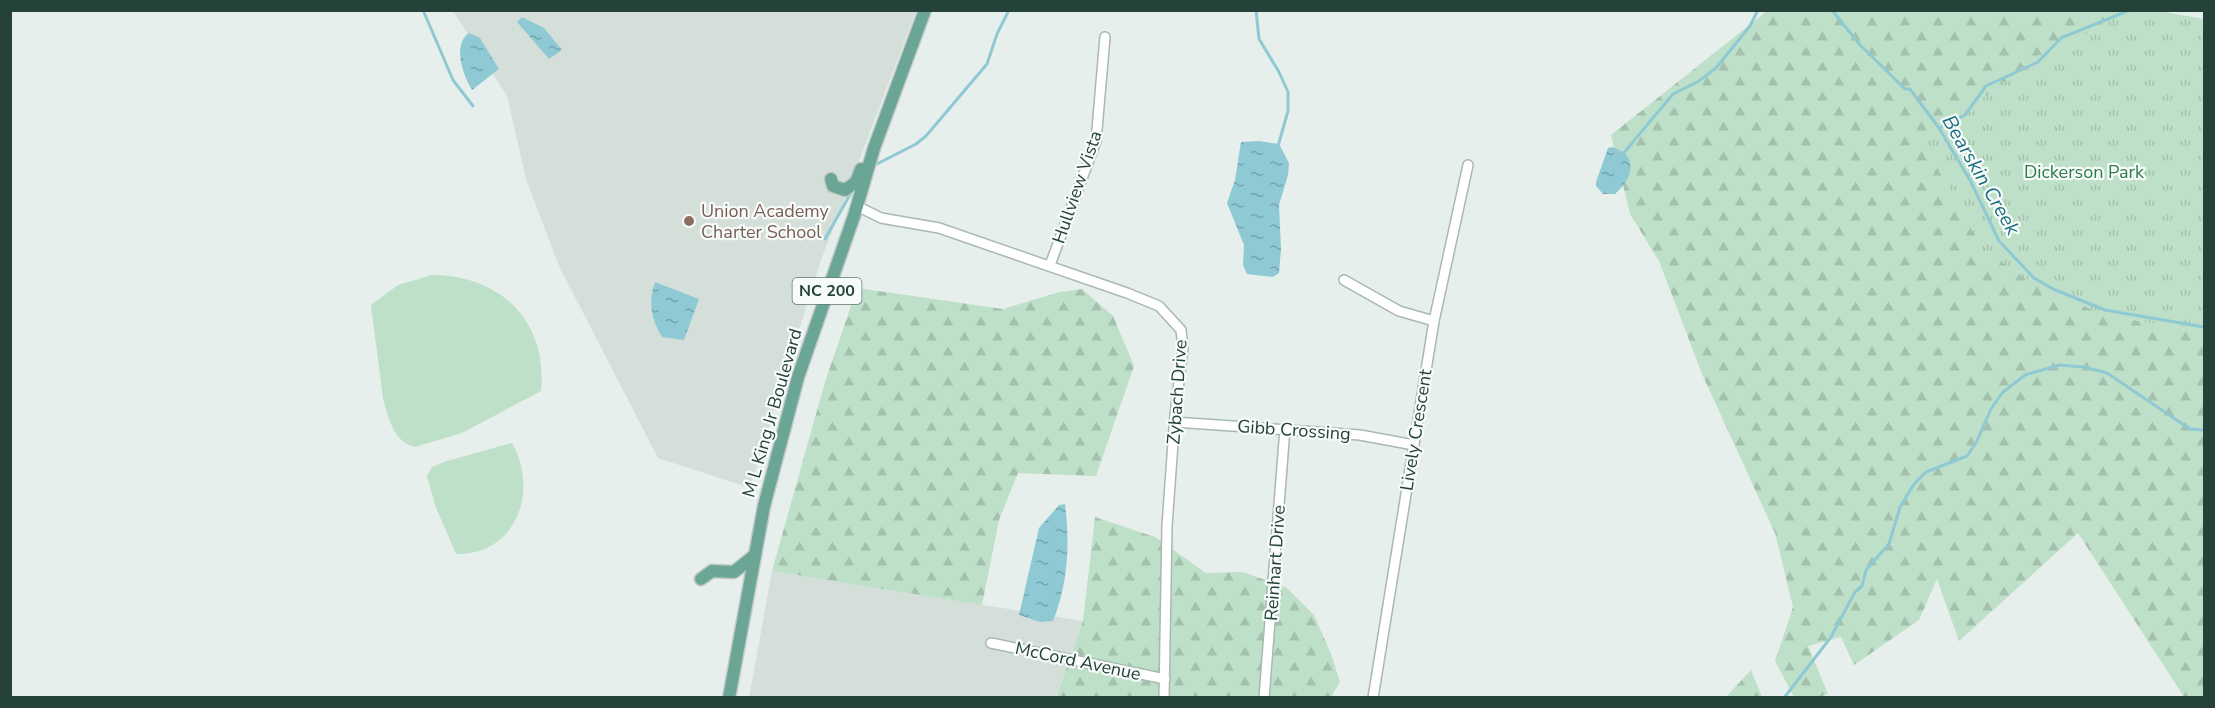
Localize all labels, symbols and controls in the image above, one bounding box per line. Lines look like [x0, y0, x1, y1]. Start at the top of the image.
water label: Bearskin Creek [1936, 110, 2027, 241]
street label: Hullview Vista [1046, 127, 1108, 247]
park label: Dickerson Park [2024, 160, 2145, 184]
place label: Union Academy Charter School [701, 199, 830, 244]
marker: Union Academy Charter School [682, 214, 696, 228]
road number: NC 200 [792, 278, 862, 304]
street label: M L King Jr Boulevard [736, 326, 808, 500]
street label: Zybach Drive [1161, 339, 1193, 445]
street label: Lively Crescent [1395, 367, 1438, 492]
street label: Gibb Crossing [1237, 414, 1351, 446]
street label: Reinhart Drive [1259, 504, 1291, 622]
street label: McCord Avenue [1013, 636, 1143, 686]

